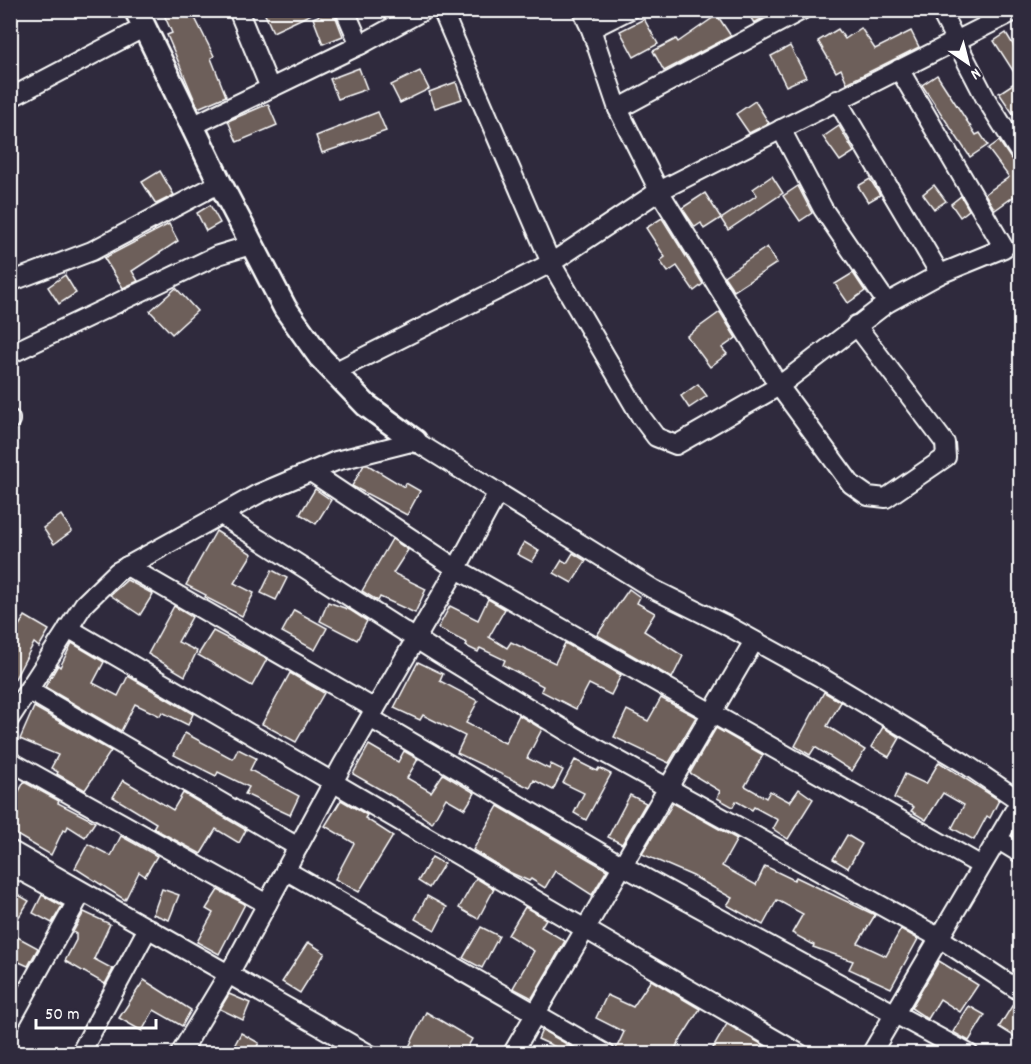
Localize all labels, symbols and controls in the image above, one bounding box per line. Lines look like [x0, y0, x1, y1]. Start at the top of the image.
north arrow [938, 33, 998, 93]
text: N [965, 62, 985, 85]
scale bar [36, 992, 156, 1030]
text: 50 m [45, 1003, 80, 1028]

